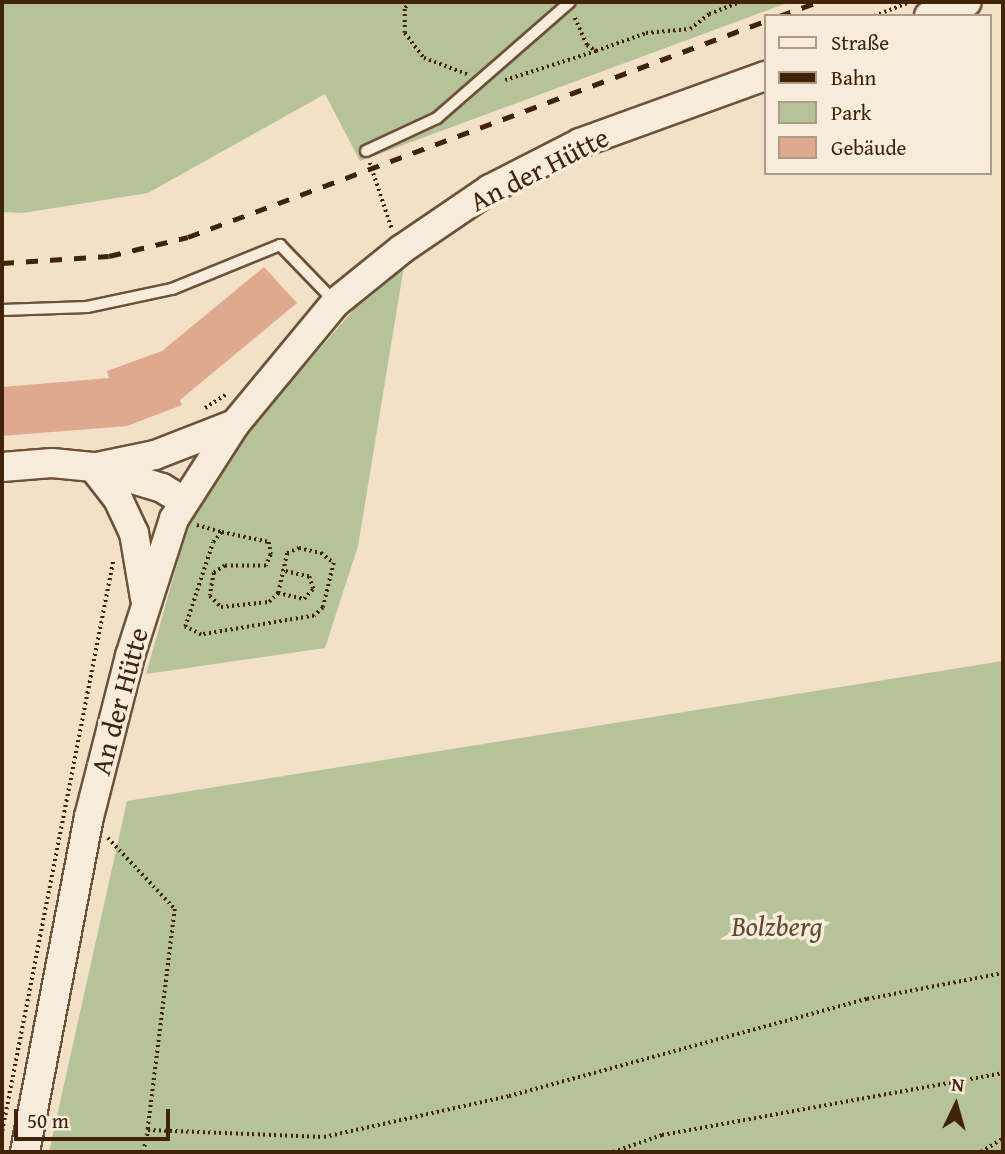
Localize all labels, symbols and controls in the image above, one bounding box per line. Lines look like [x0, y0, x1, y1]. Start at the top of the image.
legend [764, 14, 991, 175]
text: Straße [831, 27, 889, 58]
text: Bahn [831, 62, 876, 93]
text: Park [831, 97, 872, 128]
street label: An der Hütte [464, 120, 614, 218]
text: Gebäude [831, 132, 906, 163]
street label: An der Hütte [83, 624, 155, 778]
park label: Bolzberg [732, 909, 822, 943]
north arrow [921, 1070, 991, 1140]
text: N [950, 1070, 965, 1099]
scale bar [18, 1094, 173, 1138]
text: 50 m [27, 1105, 69, 1136]

